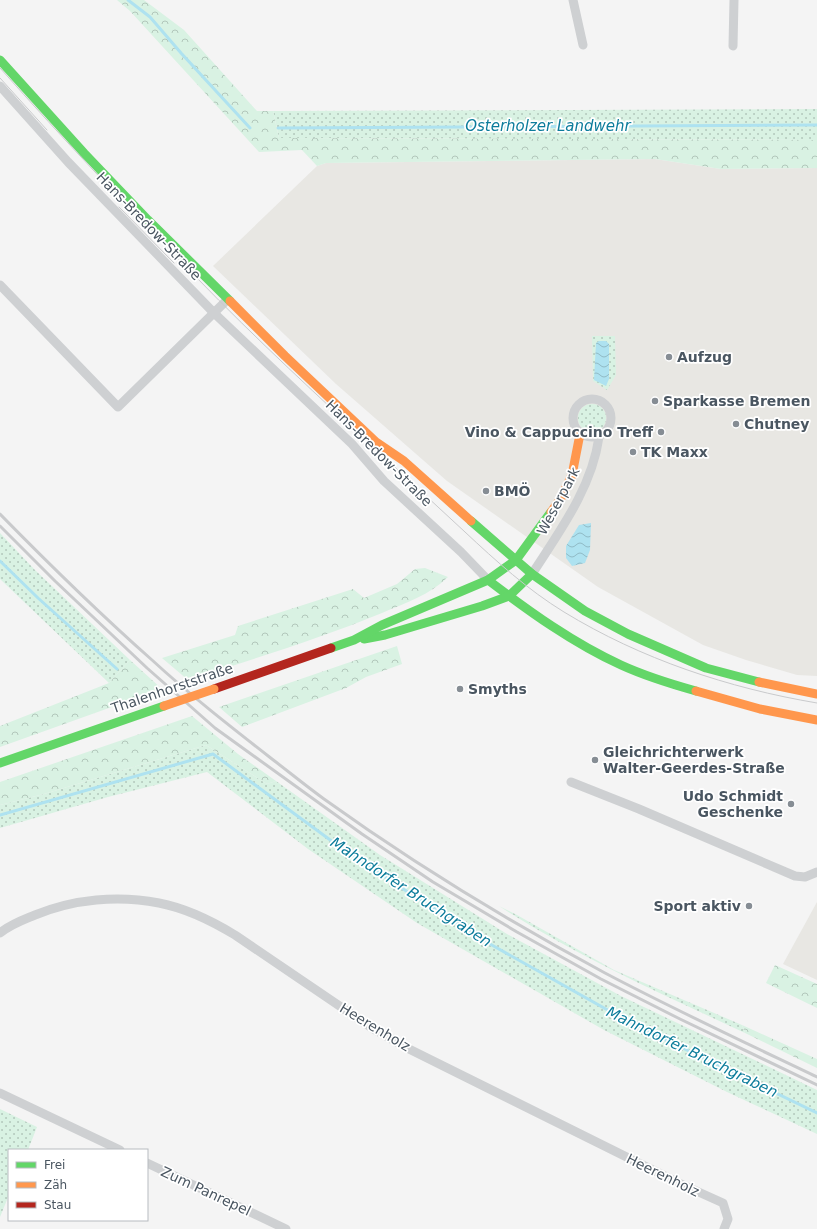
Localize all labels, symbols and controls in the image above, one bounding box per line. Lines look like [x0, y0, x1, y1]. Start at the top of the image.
water label: Osterholzer Landwehr [465, 117, 632, 135]
street label: Hans-Bredow-Straße [93, 169, 205, 283]
place label: Aufzug [677, 349, 732, 365]
marker: Aufzug [664, 352, 674, 362]
place label: Sparkasse Bremen [663, 393, 810, 409]
marker: Sparkasse Bremen [650, 396, 660, 406]
street label: Hans-Bredow-Straße [323, 397, 435, 509]
place label: Chutney [744, 416, 810, 432]
marker: Chutney [731, 419, 741, 429]
place label: Vino & Cappuccino Treff [465, 424, 654, 440]
marker: Vino & Cappuccino Treff [656, 427, 666, 437]
place label: TK Maxx [641, 444, 708, 460]
marker: TK Maxx [628, 447, 638, 457]
street label: Weserpark [533, 464, 583, 538]
place label: BMÖ [494, 482, 531, 499]
marker: BMÖ [481, 486, 491, 496]
street label: Thalenhorststraße [108, 660, 235, 717]
place label: Smyths [468, 681, 527, 697]
marker: Smyths [455, 684, 465, 694]
place label: Gleichrichterwerk Walter-Geerdes-Straße [603, 744, 785, 776]
marker: Gleichrichterwerk Walter-Geerdes-Straße [590, 755, 600, 765]
place label: Udo Schmidt Geschenke [683, 788, 783, 820]
marker: Udo Schmidt Geschenke [786, 799, 796, 809]
water label: Mahndorfer Bruchgraben [327, 833, 495, 951]
place label: Sport aktiv [653, 898, 741, 914]
marker: Sport aktiv [744, 901, 754, 911]
street label: Heerenholz [337, 1000, 413, 1054]
water label: Mahndorfer Bruchgraben [603, 1003, 781, 1101]
legend [8, 1149, 148, 1221]
street label: Heerenholz [624, 1150, 702, 1200]
text: Frei [44, 1158, 65, 1172]
street label: Zum Panrepel [159, 1163, 253, 1219]
text: Zäh [44, 1178, 67, 1192]
text: Stau [44, 1198, 71, 1212]

